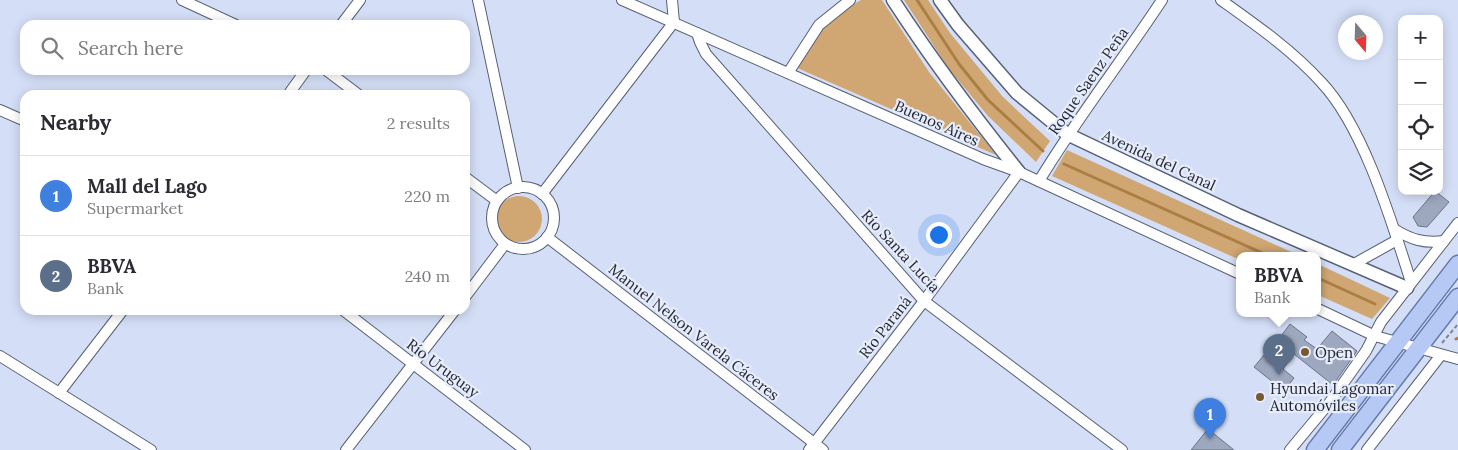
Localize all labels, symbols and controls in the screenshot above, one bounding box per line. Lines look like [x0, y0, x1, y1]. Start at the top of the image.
north arrow [1338, 15, 1383, 60]
map controls [1398, 15, 1443, 195]
button: + [1398, 15, 1443, 60]
search box [20, 20, 470, 75]
street label: Roque Saenz Peña [1044, 23, 1132, 138]
icon: search [38, 34, 66, 62]
text: Search here [78, 36, 184, 60]
button: − [1398, 60, 1443, 105]
street label: Buenos Aires [892, 96, 982, 150]
button: locate [1398, 105, 1443, 150]
text: Nearby [40, 109, 111, 136]
text: 2 results [387, 113, 450, 133]
street label: Avenida del Canal [1098, 125, 1219, 195]
button: layers [1398, 150, 1443, 195]
text: Mall del Lago [87, 174, 207, 198]
text: 1 [53, 186, 59, 206]
text: 220 m [404, 186, 450, 206]
text: Supermarket [87, 198, 183, 218]
street label: Río Santa Lucía [858, 206, 944, 297]
your location [926, 222, 952, 248]
popup [1236, 252, 1321, 317]
text: BBVA [87, 254, 136, 278]
street label: Manuel Nelson Varela Cáceres [605, 260, 783, 405]
text: BBVA [1254, 263, 1303, 287]
text: 2 [52, 266, 60, 286]
text: 240 m [405, 266, 450, 286]
text: Bank [87, 278, 124, 298]
text: Bank [1254, 287, 1290, 307]
street label: Río Paraná [855, 292, 915, 362]
pin: 2 [1263, 334, 1295, 375]
street label: Río Uruguay [403, 335, 483, 401]
place label: Open [1315, 343, 1353, 362]
marker: Open [1299, 346, 1311, 358]
place label: Hyundai Lagomar Automóviles [1269, 379, 1394, 415]
marker: Hyundai Lagomar Automóviles [1254, 391, 1266, 403]
pin: 1 [1194, 398, 1226, 439]

